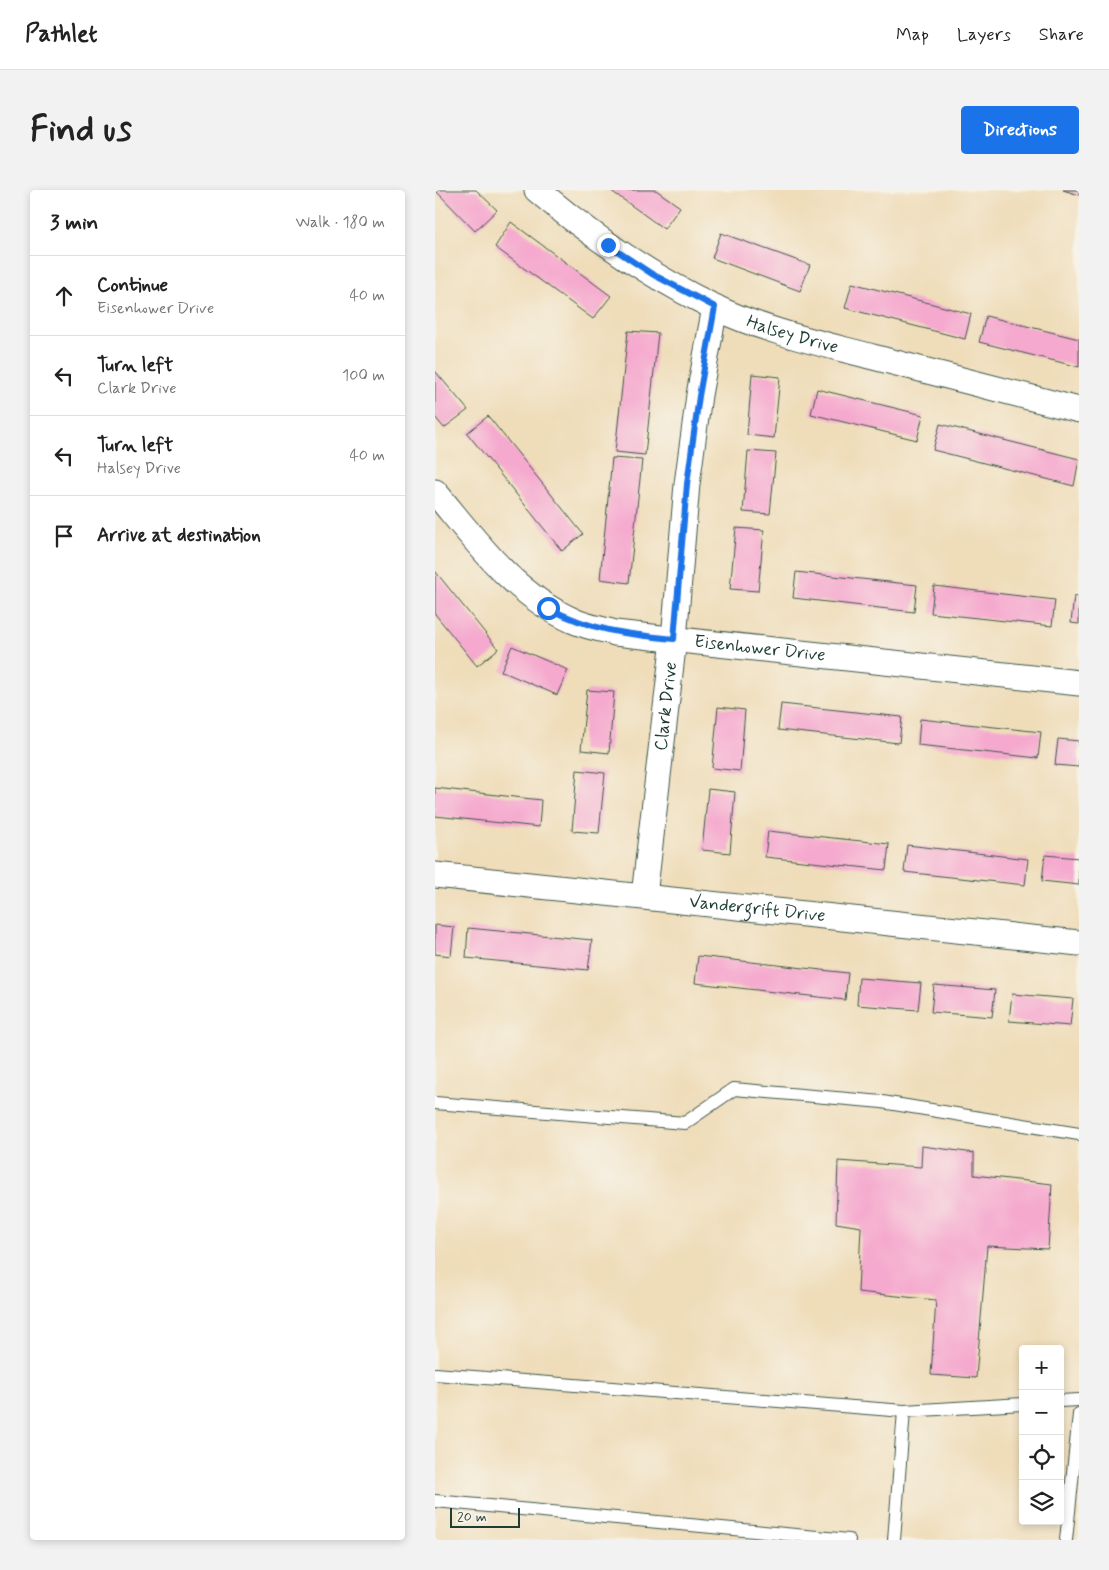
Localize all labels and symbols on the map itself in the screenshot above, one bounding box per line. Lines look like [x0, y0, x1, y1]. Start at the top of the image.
route end [597, 234, 620, 257]
street label: Halsey Drive [743, 310, 841, 360]
route start [537, 597, 560, 620]
street label: Eisenhower Drive [693, 630, 827, 668]
street label: Clark Drive [649, 660, 683, 752]
street label: Vandergrift Drive [688, 890, 827, 928]
scale bar [450, 1505, 520, 1528]

